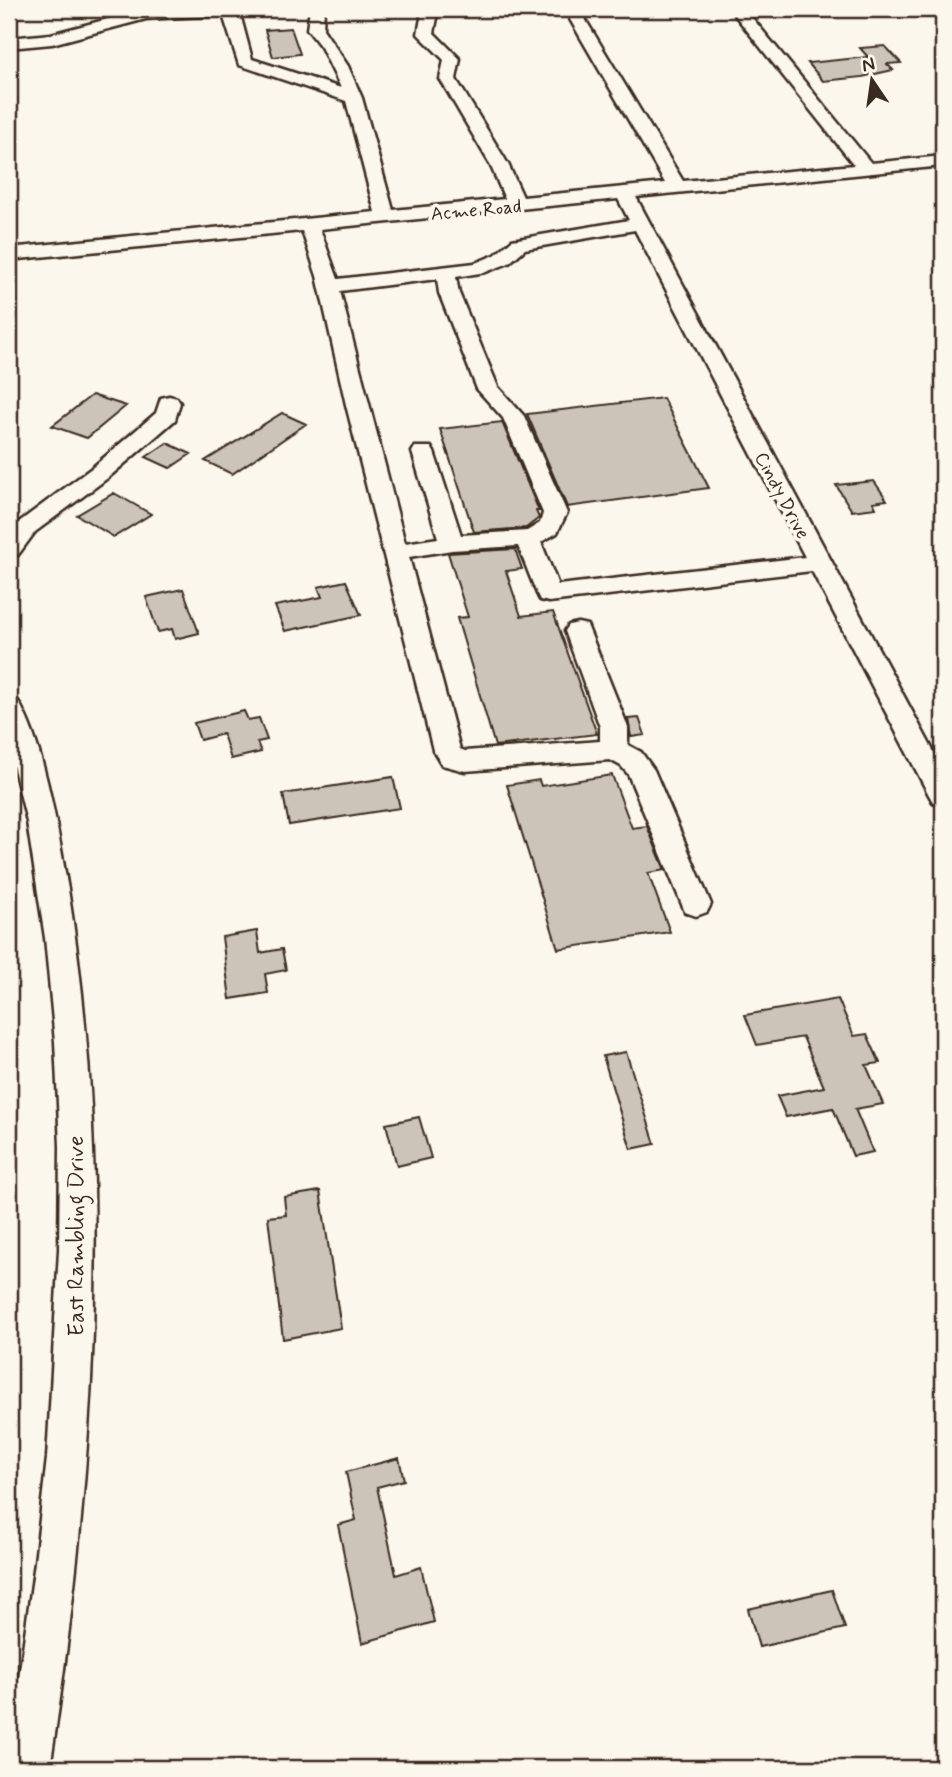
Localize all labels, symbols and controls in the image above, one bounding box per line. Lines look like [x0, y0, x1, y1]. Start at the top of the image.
north arrow [836, 46, 906, 116]
text: N [860, 51, 877, 79]
street label: Acme Road [430, 194, 522, 227]
street label: Cindy Drive [747, 448, 815, 544]
street label: East Rambling Drive [62, 1136, 94, 1336]

